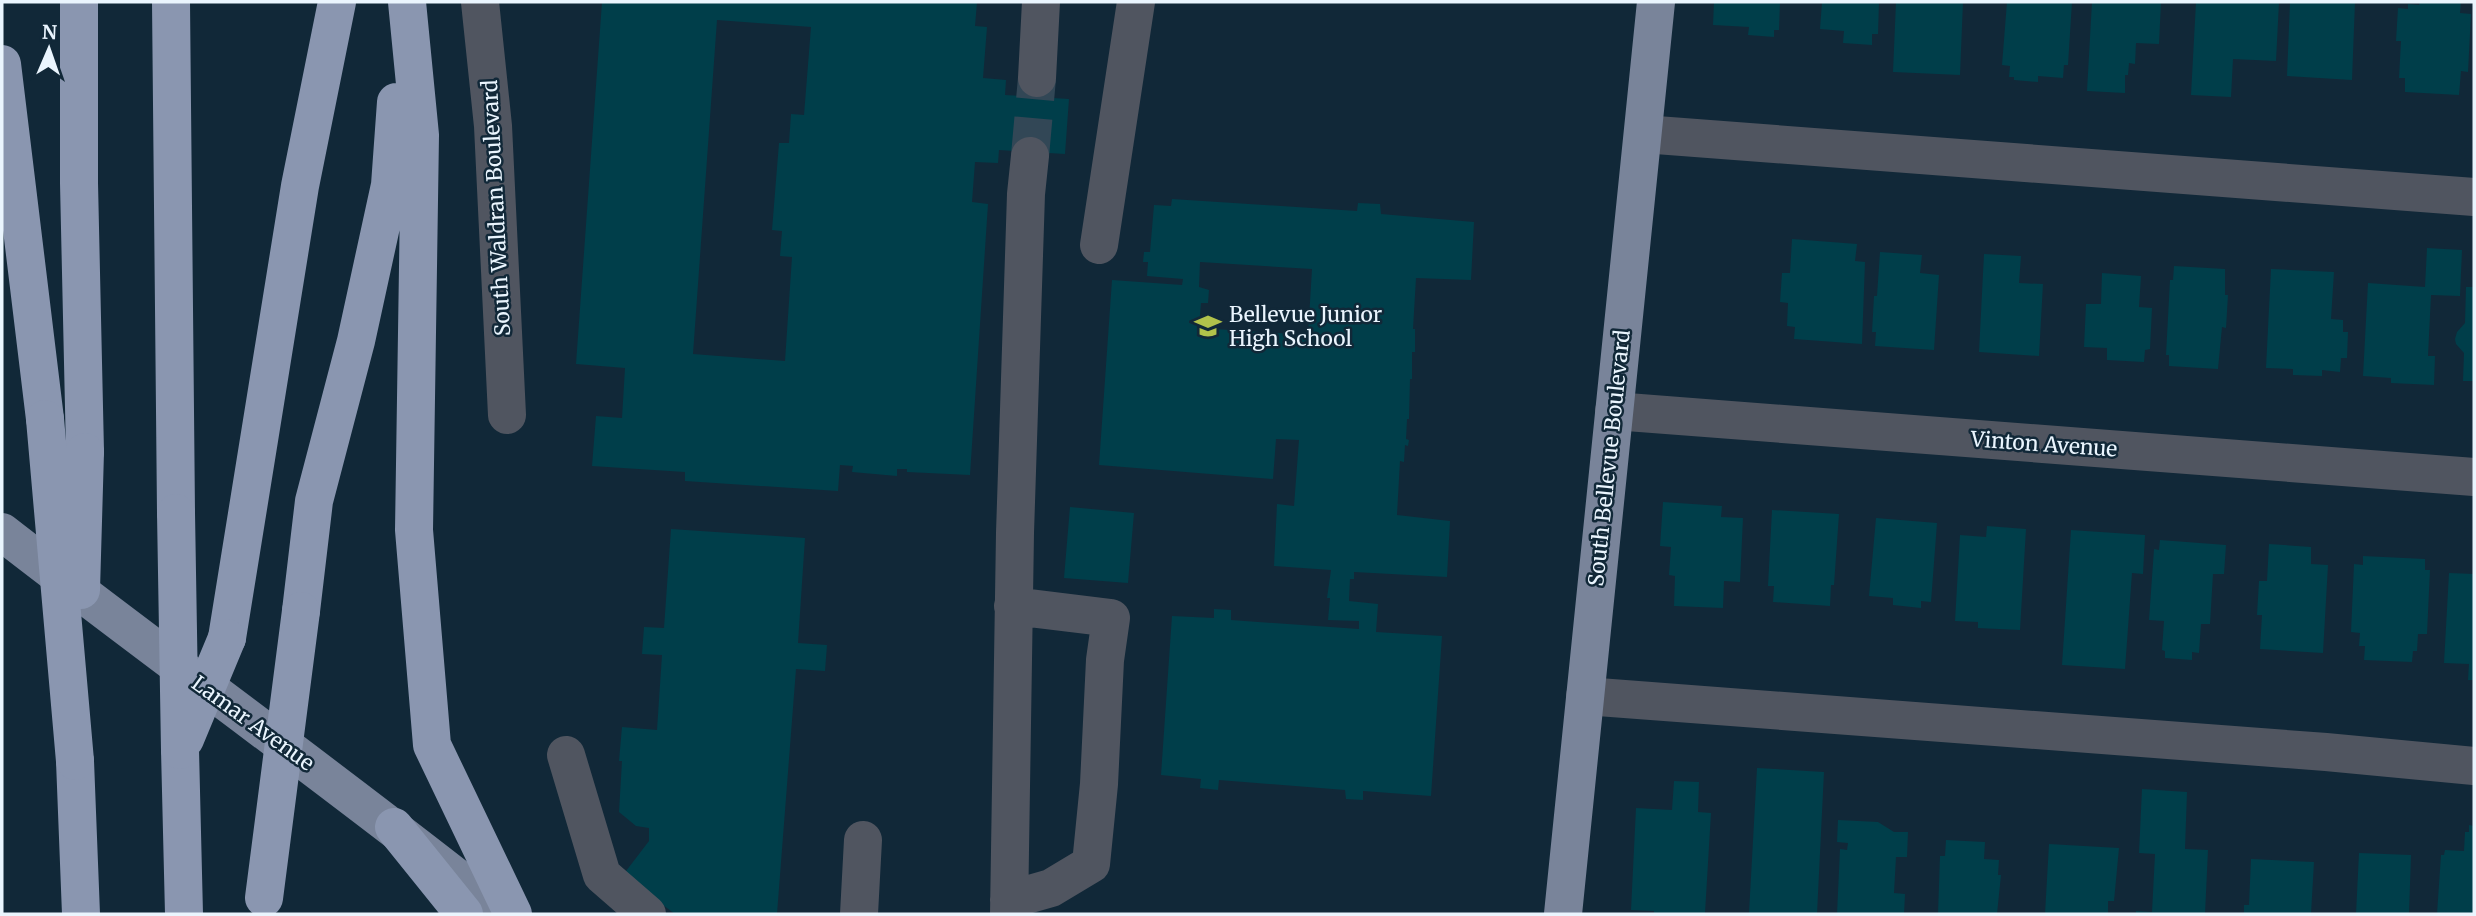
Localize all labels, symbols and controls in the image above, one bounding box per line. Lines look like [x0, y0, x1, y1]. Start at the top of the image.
north arrow [14, 14, 84, 84]
text: N [42, 20, 58, 44]
street label: South Waldran Boulevard [476, 79, 516, 337]
place label: Bellevue Junior High School [1229, 301, 1382, 352]
school or university icon: Bellevue Junior High School [1193, 311, 1223, 341]
street label: South Bellevue Boulevard [1582, 328, 1636, 588]
street label: Vinton Avenue [1969, 425, 2118, 463]
street label: Lamar Avenue [186, 669, 320, 777]

